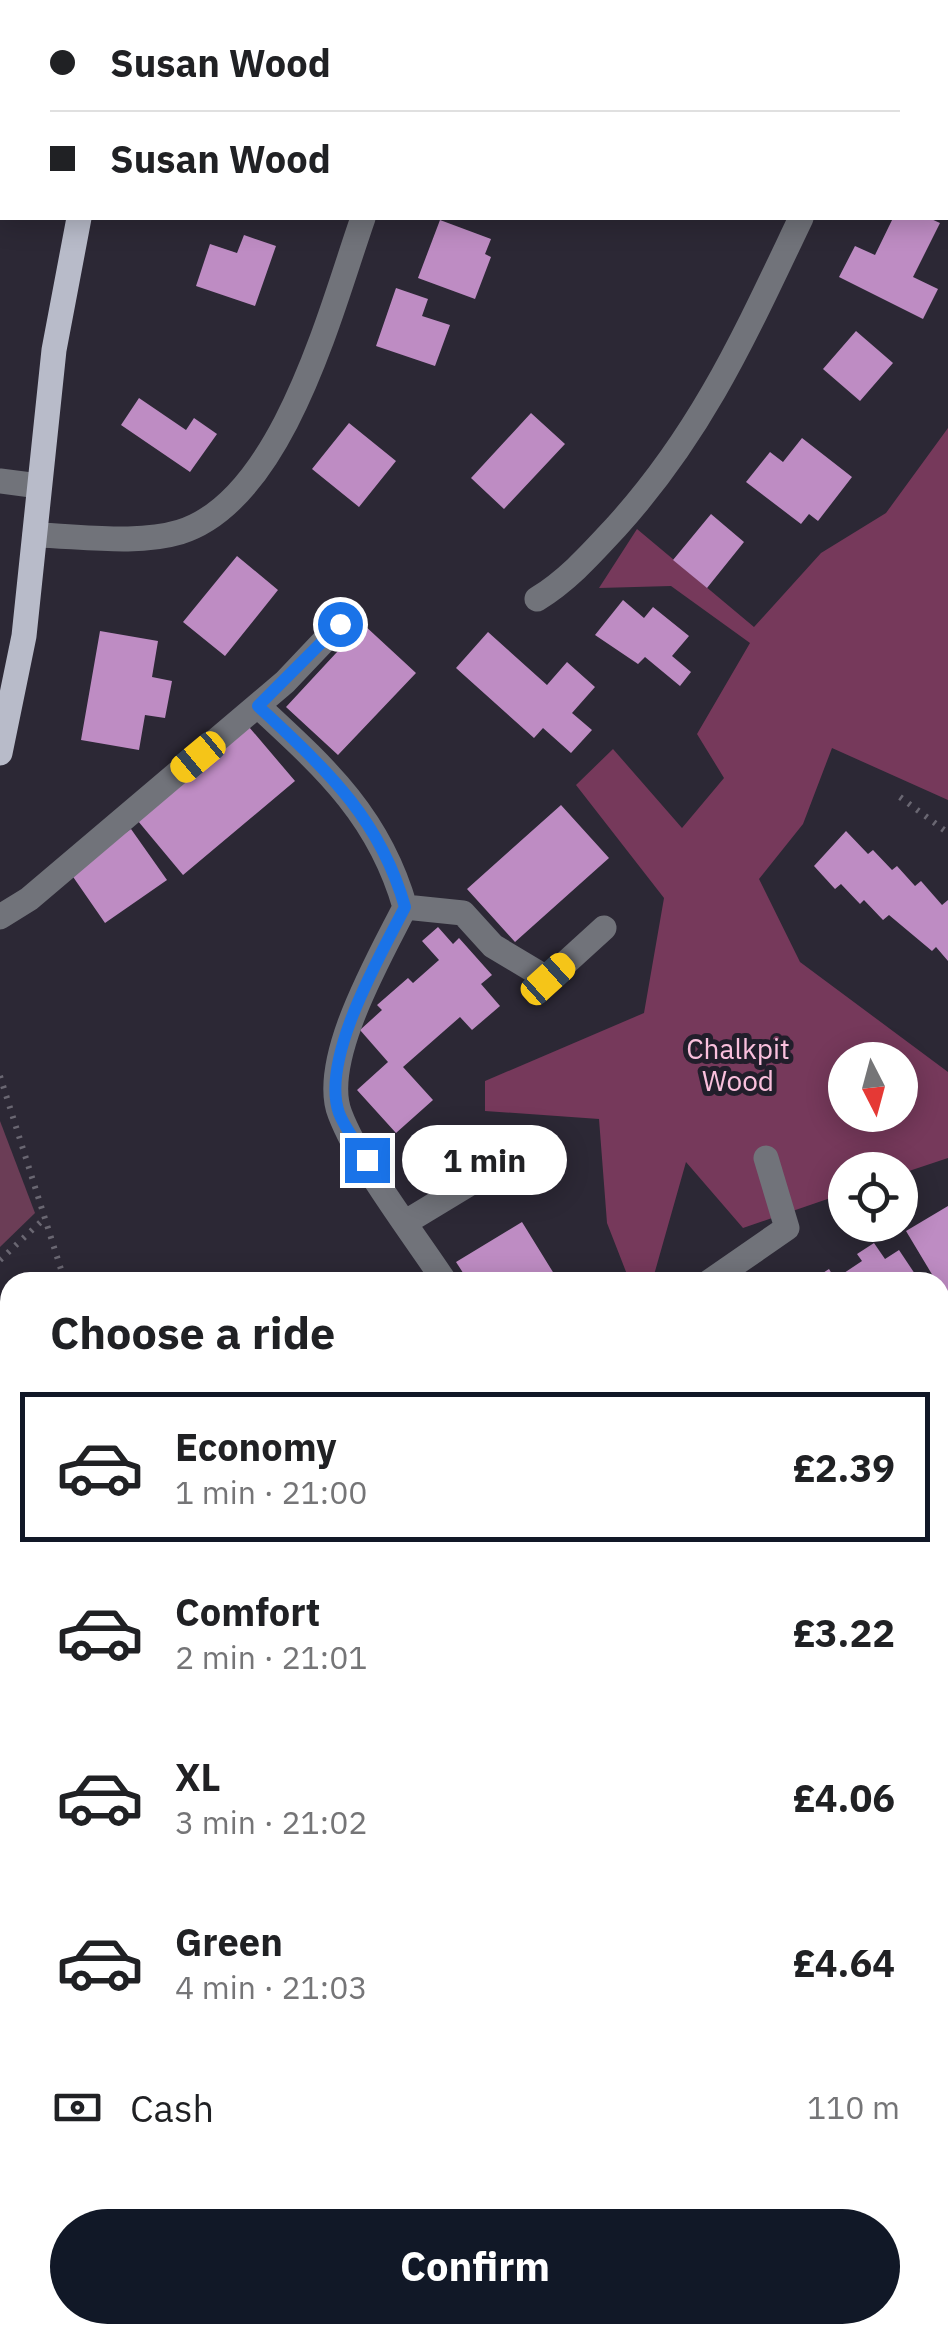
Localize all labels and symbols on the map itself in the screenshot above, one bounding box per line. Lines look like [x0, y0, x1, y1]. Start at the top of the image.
route start [318, 602, 363, 647]
car [165, 726, 231, 788]
car [516, 948, 580, 1010]
park label: Chalkpit Wood [686, 1030, 790, 1099]
north arrow [828, 1042, 918, 1132]
callout: 1 min [402, 1125, 567, 1195]
route end [345, 1138, 390, 1183]

